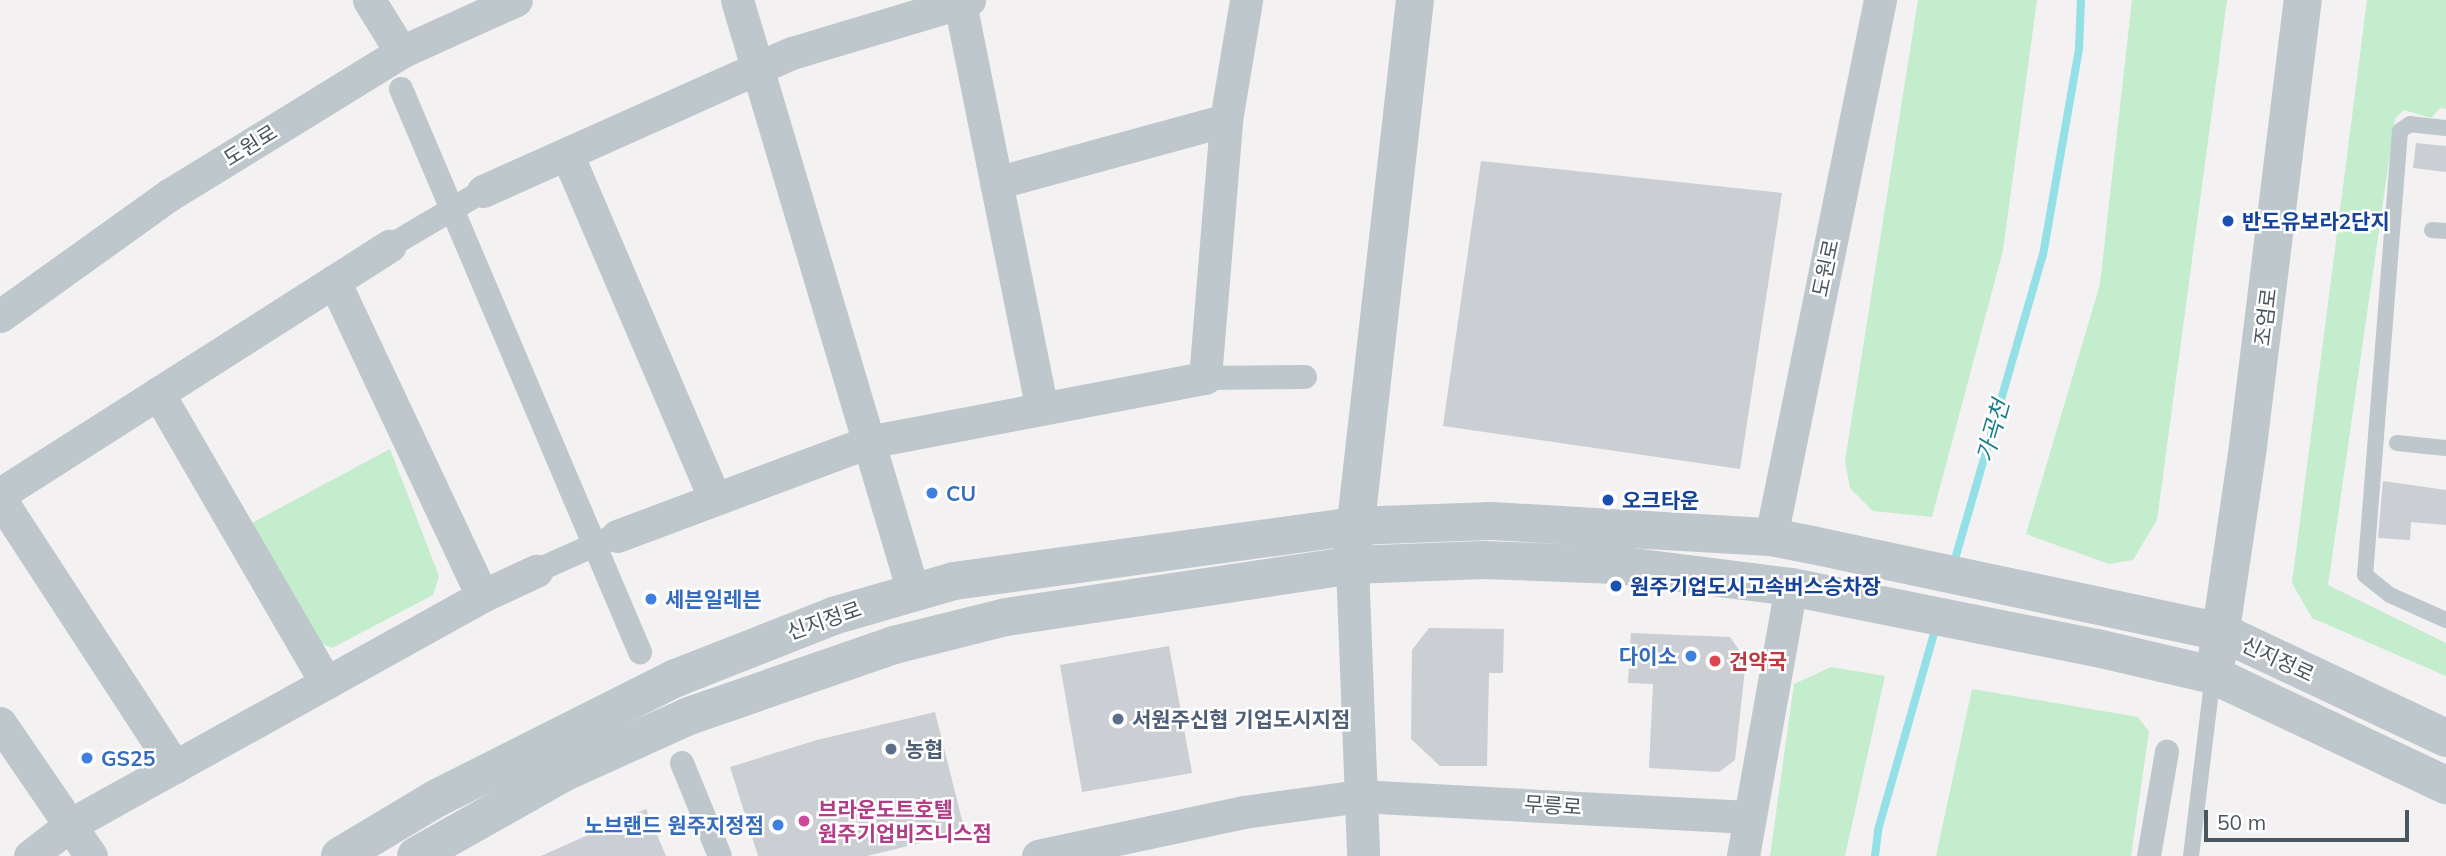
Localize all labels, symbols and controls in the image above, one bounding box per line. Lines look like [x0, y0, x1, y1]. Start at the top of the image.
street label: 도원로 [219, 119, 281, 171]
place label: 반도유보라2단지 [2242, 208, 2390, 234]
marker: 반도유보라2단지 [2220, 213, 2236, 229]
street label: 도원로 [1807, 237, 1843, 299]
street label: 조엄로 [2249, 287, 2281, 347]
water label: 가곡천 [1971, 397, 2015, 465]
place label: CU [946, 480, 976, 506]
marker: CU [924, 485, 940, 501]
place label: 오크타운 [1622, 487, 1699, 513]
marker: 오크타운 [1600, 492, 1616, 508]
place label: 원주기업도시고속버스승차장 [1630, 573, 1881, 599]
marker: 원주기업도시고속버스승차장 [1608, 578, 1624, 594]
place label: 세븐일레븐 [665, 586, 762, 612]
marker: 세븐일레븐 [643, 591, 659, 607]
street label: 신지정로 [783, 596, 865, 644]
street label: 신지정로 [2238, 631, 2318, 687]
place label: 다이소 [1619, 643, 1677, 669]
marker: 다이소 [1683, 648, 1699, 664]
place label: 건약국 [1729, 648, 1787, 674]
marker: 건약국 [1707, 653, 1723, 669]
place label: 서원주신협 기업도시지점 [1132, 706, 1350, 732]
marker: 서원주신협 기업도시지점 [1110, 711, 1126, 727]
place label: 농협 [905, 736, 944, 762]
marker: 농협 [883, 741, 899, 757]
place label: GS25 [101, 745, 155, 771]
marker: GS25 [79, 750, 95, 766]
street label: 무릉로 [1523, 790, 1583, 820]
place label: 브라운도트호텔 원주기업비즈니스점 [818, 796, 992, 846]
scale bar [2208, 796, 2413, 840]
text: 50 m [2217, 809, 2266, 835]
place label: 노브랜드 원주지정점 [584, 812, 764, 838]
marker: 브라운도트호텔 원주기업비즈니스점 [796, 813, 812, 829]
marker: 노브랜드 원주지정점 [770, 817, 786, 833]

